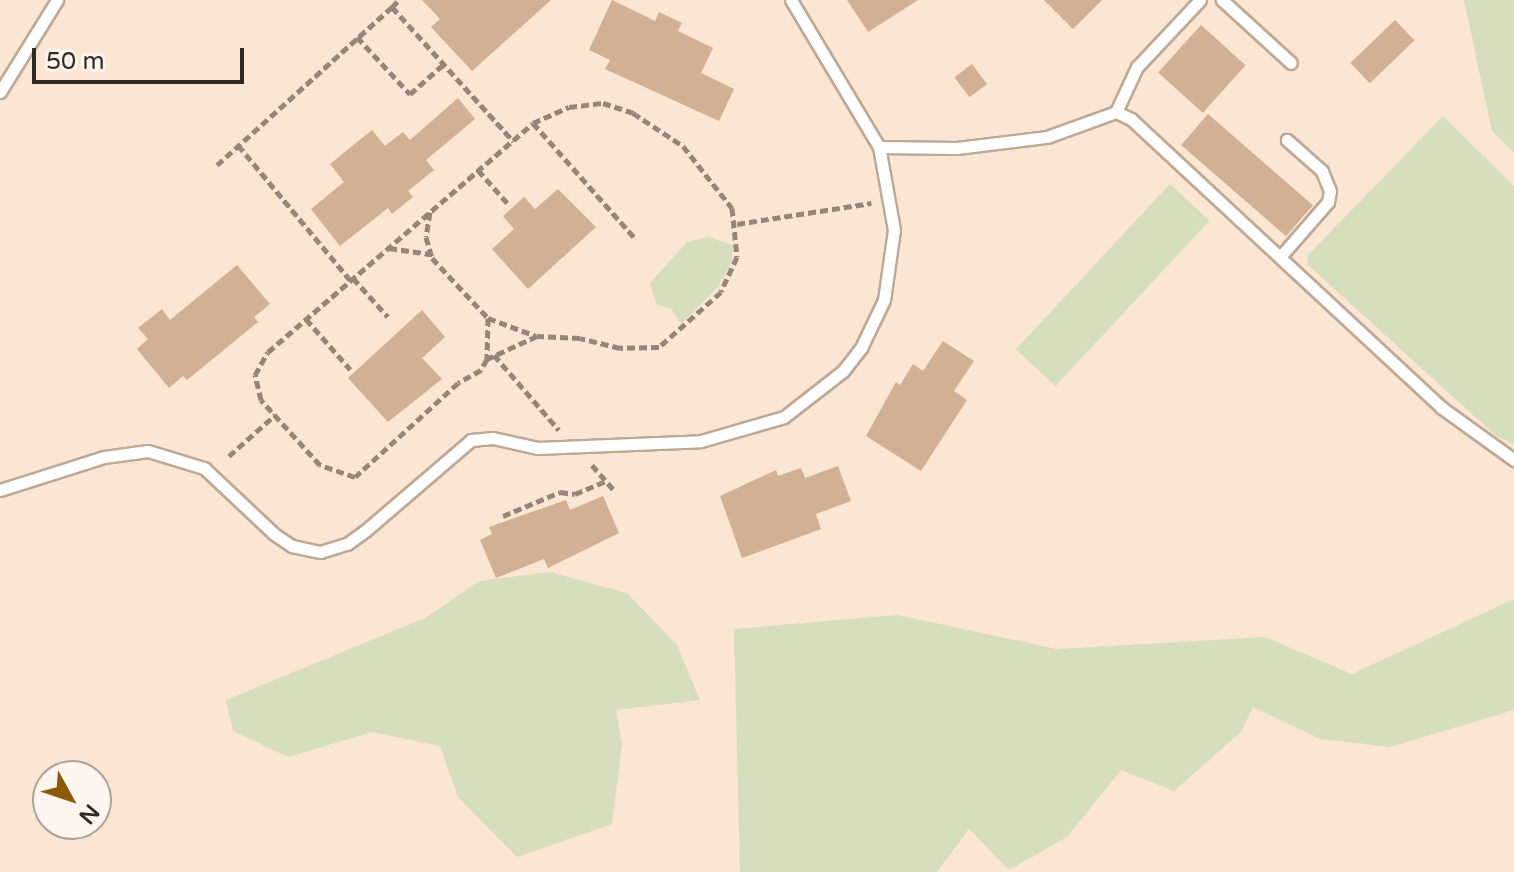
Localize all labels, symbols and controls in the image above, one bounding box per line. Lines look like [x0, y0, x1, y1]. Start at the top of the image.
scale bar [36, 32, 248, 82]
text: 50 m [46, 47, 104, 76]
north arrow [32, 760, 112, 840]
text: N [73, 799, 104, 829]

